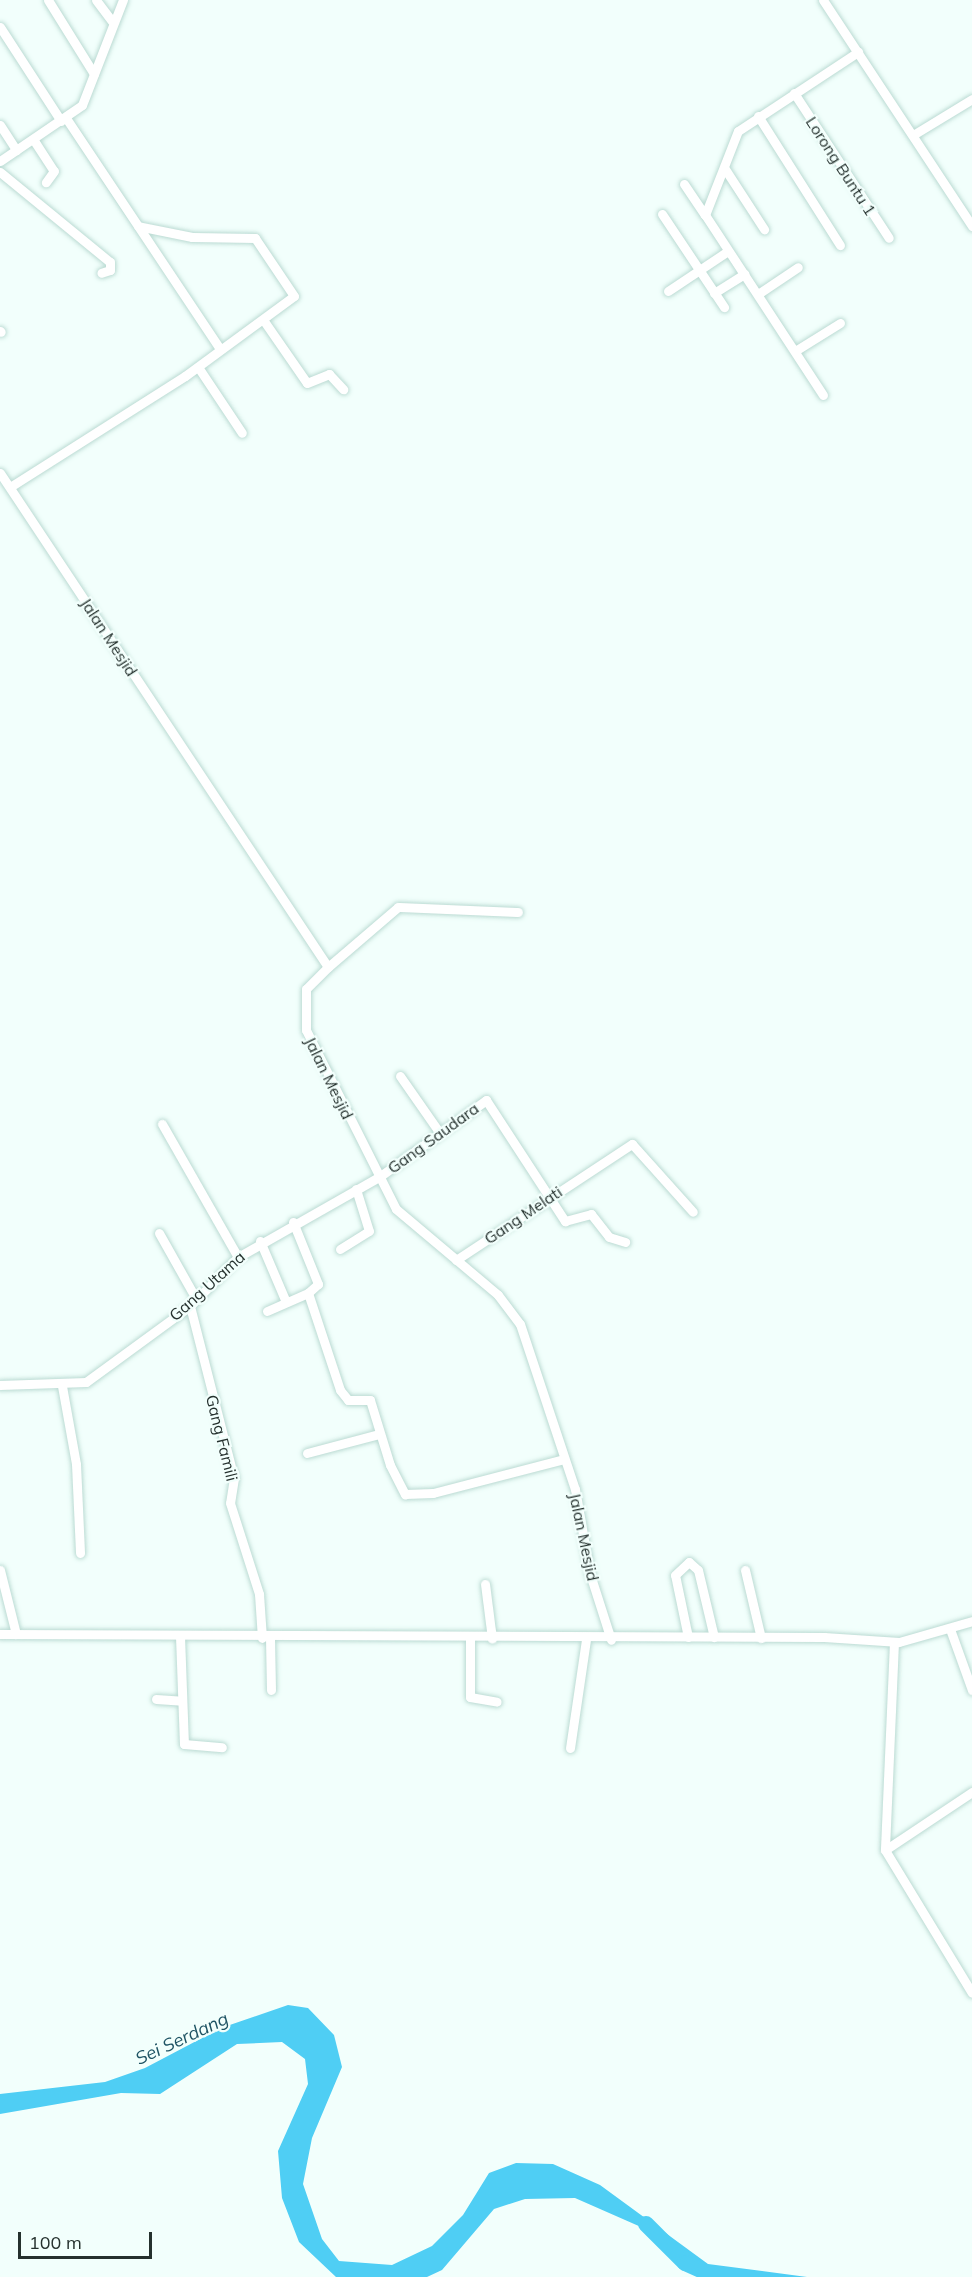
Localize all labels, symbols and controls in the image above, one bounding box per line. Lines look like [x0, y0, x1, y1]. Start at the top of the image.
street label: Lorong Buntu 1 [802, 113, 880, 219]
street label: Jalan Mesjid [77, 594, 141, 680]
street label: Jalan Mesjid [301, 1034, 357, 1122]
street label: Gang Saudara [384, 1099, 482, 1177]
street label: Gang Melati [480, 1182, 566, 1248]
street label: Gang Utama [165, 1247, 249, 1325]
street label: Gang Famili [202, 1393, 242, 1483]
street label: Jalan Mesjid [565, 1491, 603, 1583]
water label: Sei Serdang [132, 2008, 232, 2070]
scale bar [21, 2220, 154, 2258]
text: 100 m [29, 2231, 82, 2254]

